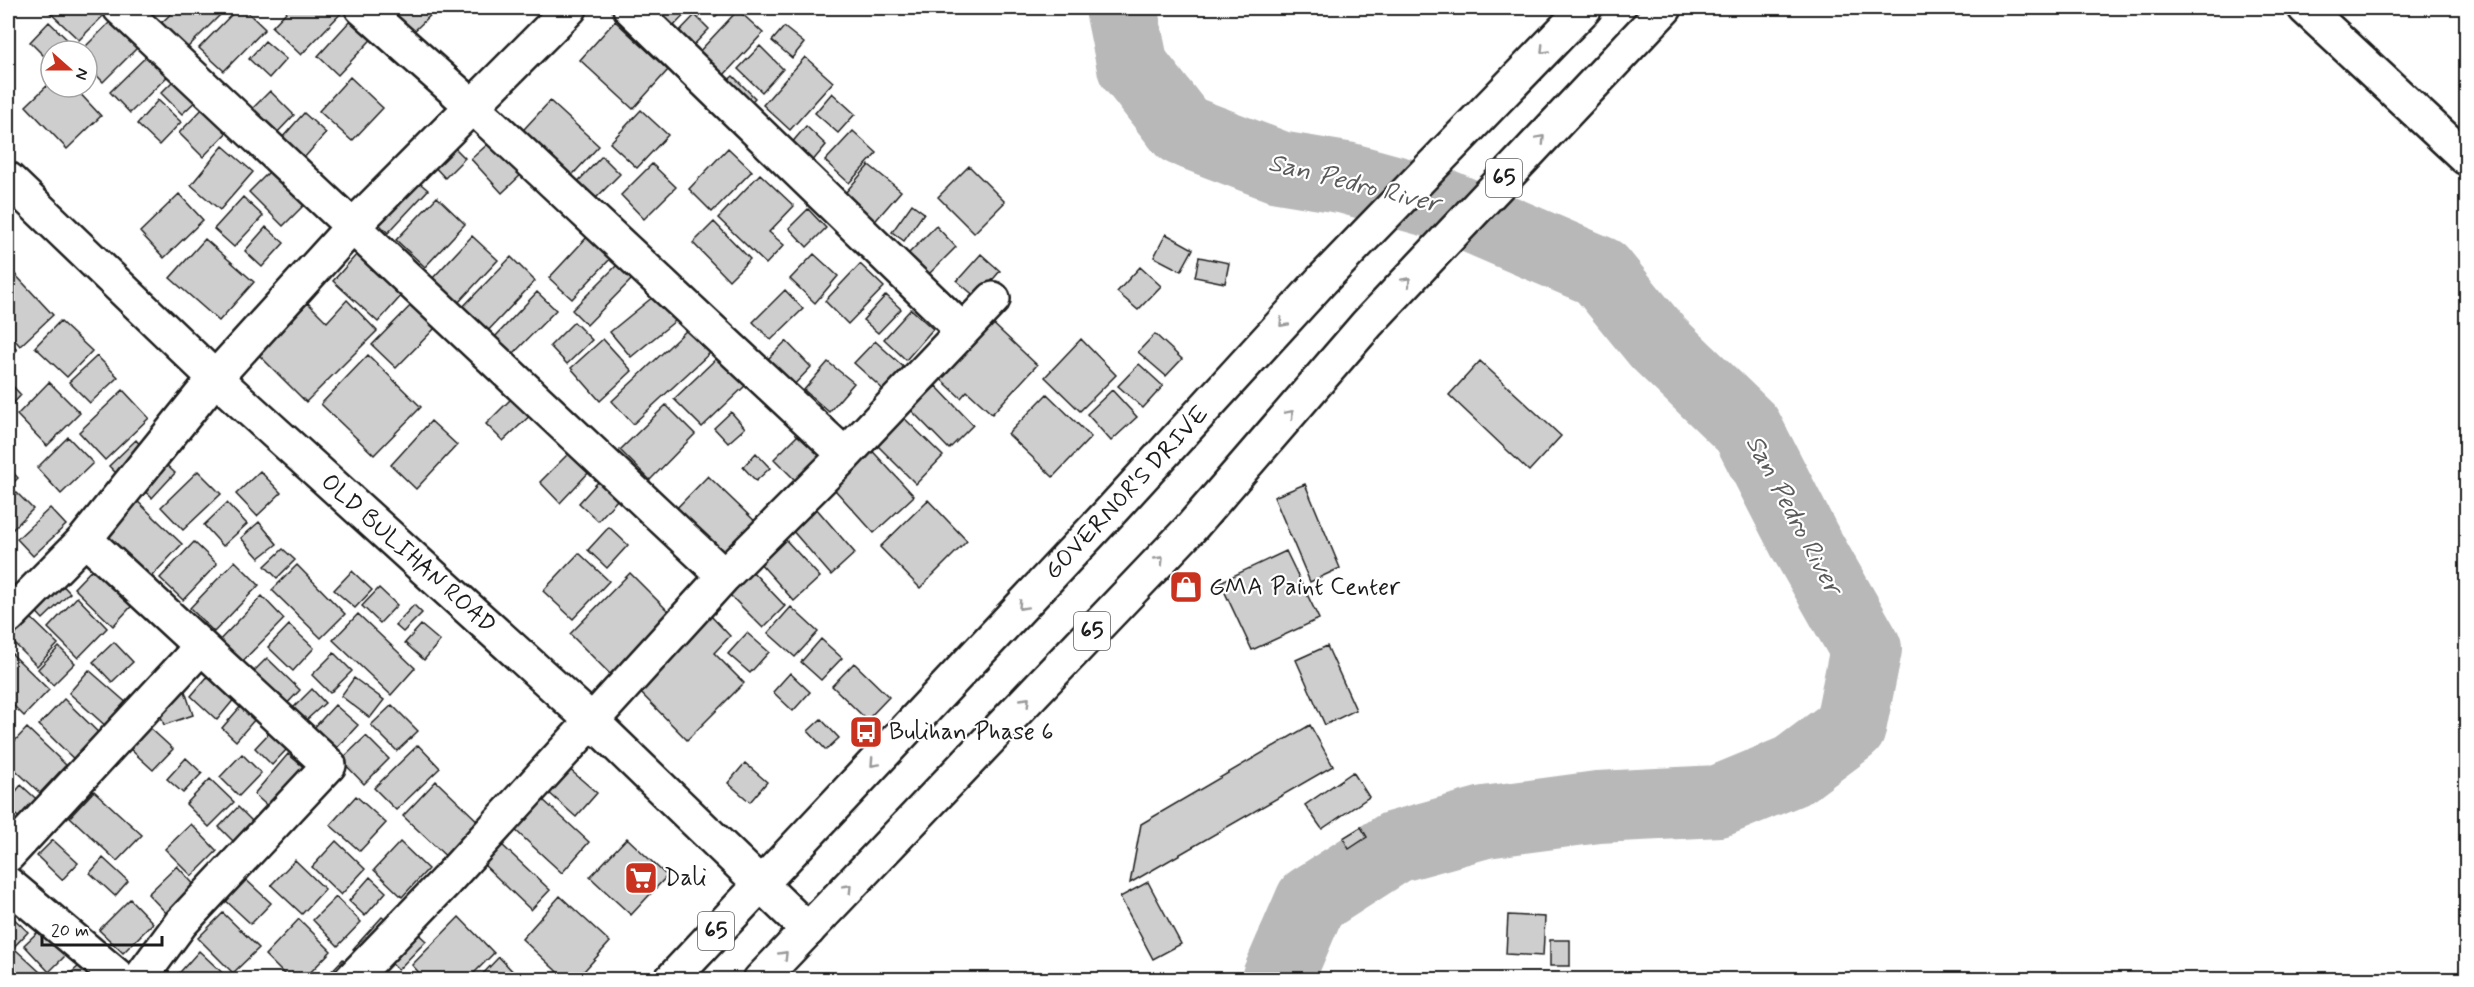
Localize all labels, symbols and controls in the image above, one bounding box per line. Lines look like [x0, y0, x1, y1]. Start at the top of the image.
north arrow [39, 39, 99, 99]
one-way arrow [1541, 42, 1552, 53]
text: N [70, 65, 93, 83]
one-way arrow [1533, 135, 1544, 146]
water label: San Pedro River [1265, 146, 1447, 223]
road number: 65 [1486, 159, 1522, 197]
one-way arrow [1400, 278, 1411, 288]
one-way arrow [1279, 317, 1290, 327]
street label: GOVERNOR'S DRIVE [1038, 399, 1216, 587]
one-way arrow [1282, 410, 1293, 421]
water label: San Pedro River [1737, 430, 1851, 604]
street label: OLD BULIHAN ROAD [314, 467, 502, 641]
one-way arrow [1153, 556, 1164, 567]
shop icon: GMA Paint Center [1168, 569, 1204, 605]
place label: GMA Paint Center [1209, 572, 1401, 603]
one-way arrow [1018, 599, 1029, 609]
road number: 65 [1074, 612, 1110, 650]
one-way arrow [1019, 697, 1030, 708]
bus stop icon: Bulihan Phase 6 [848, 714, 884, 750]
place label: Bulihan Phase 6 [889, 717, 1054, 748]
one-way arrow [871, 756, 882, 767]
supermarket icon: Dali [623, 860, 659, 896]
place label: Dali [664, 863, 707, 894]
one-way arrow [841, 884, 852, 895]
scale bar [42, 909, 162, 947]
road number: 65 [698, 912, 734, 950]
text: 20 m [51, 919, 89, 943]
one-way arrow [777, 951, 788, 961]

